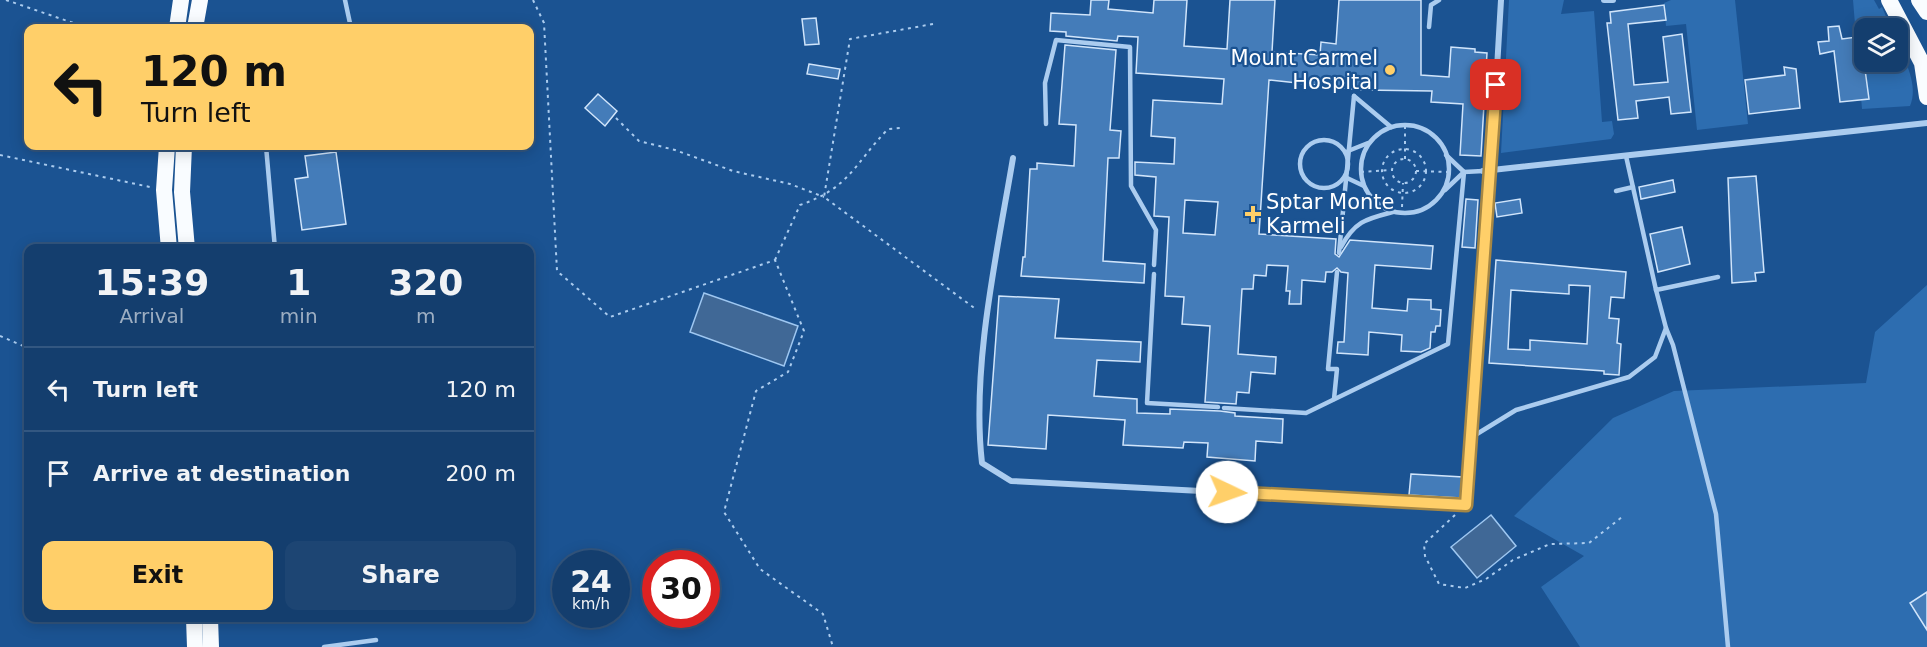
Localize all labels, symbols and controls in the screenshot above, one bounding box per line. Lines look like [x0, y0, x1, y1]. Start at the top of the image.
map controls [1854, 18, 1908, 72]
button: layers [1854, 18, 1908, 72]
place label: Mount Carmel Hospital [1230, 46, 1378, 94]
text: 120 m [141, 47, 287, 96]
icon: left [42, 48, 120, 126]
pin [1470, 59, 1521, 110]
marker: Mount Carmel Hospital [1383, 63, 1397, 77]
icon: arrive [1479, 68, 1512, 101]
text: Turn left [141, 97, 251, 128]
place label: Sptar Monte Karmeli [1266, 190, 1395, 238]
marker: Sptar Monte Karmeli [1244, 205, 1262, 223]
text: 15:39 [95, 262, 209, 303]
text: 1 [286, 262, 311, 303]
text: 320 [388, 262, 463, 303]
text: Arrival [119, 304, 184, 328]
text: min [280, 304, 318, 328]
text: m [416, 304, 436, 328]
icon: left [42, 373, 75, 406]
text: Turn left [93, 377, 198, 402]
text: 120 m [446, 377, 516, 402]
icon: arrive [42, 457, 75, 490]
position arrow [1195, 460, 1259, 524]
text: Arrive at destination [93, 461, 350, 486]
text: 200 m [446, 461, 516, 486]
button: Exit [42, 541, 273, 610]
button: Share [285, 541, 516, 610]
speed limit sign: 30 [642, 550, 720, 628]
text: 24 [570, 564, 612, 599]
text: km/h [572, 595, 610, 613]

